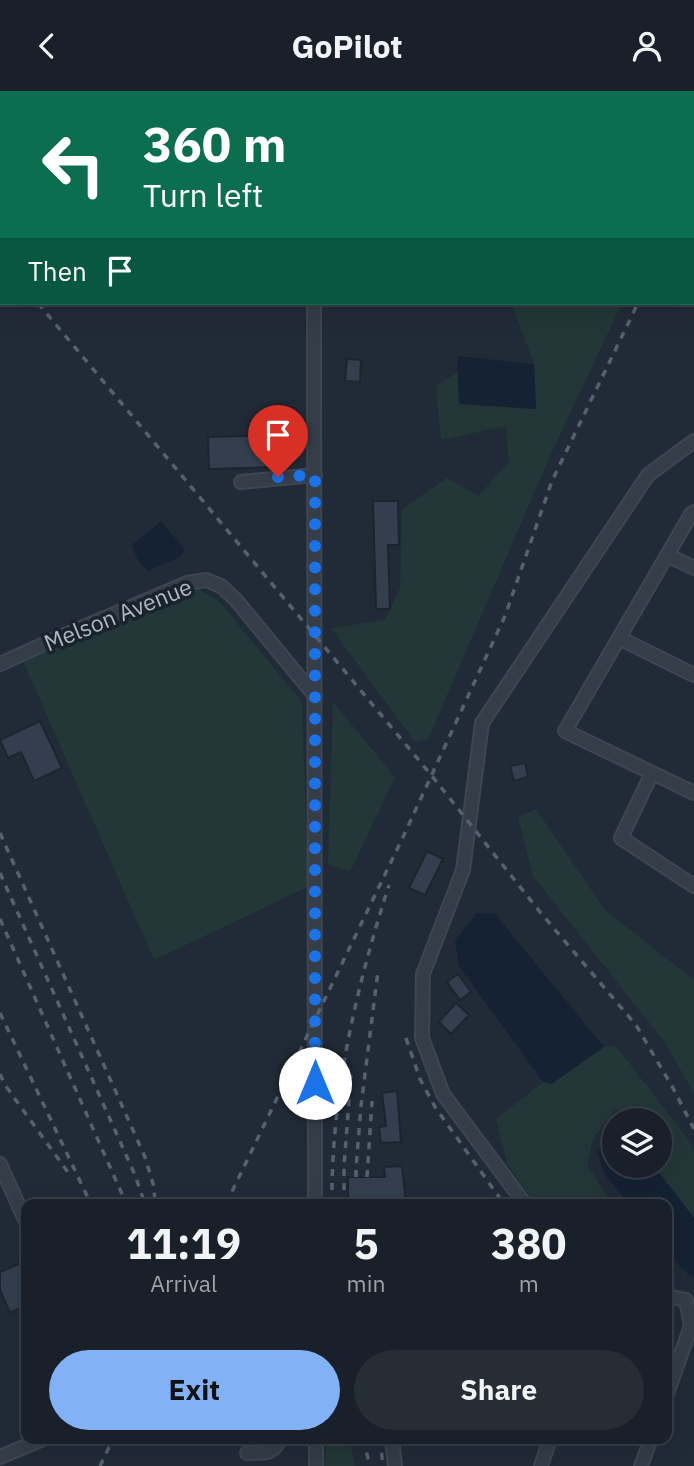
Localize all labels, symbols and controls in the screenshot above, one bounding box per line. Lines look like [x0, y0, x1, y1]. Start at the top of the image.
text: GoPilot [291, 25, 403, 67]
icon: back [28, 27, 66, 65]
icon: person [628, 27, 666, 65]
text: 360 m [143, 112, 287, 175]
icon: left [28, 119, 119, 210]
text: Turn left [143, 174, 263, 216]
icon: arrive [101, 252, 139, 290]
text: Then [28, 254, 87, 288]
pin [248, 405, 308, 477]
icon: arrive [259, 416, 297, 454]
street label: Melson Avenue [39, 571, 196, 657]
position arrow [278, 1046, 352, 1120]
map controls [602, 1108, 672, 1178]
button: layers [602, 1108, 672, 1178]
text: 11:19 [126, 1216, 241, 1271]
text: 5 [353, 1216, 379, 1271]
text: 380 [491, 1216, 567, 1271]
text: Arrival [150, 1268, 217, 1298]
text: min [347, 1268, 385, 1298]
text: m [519, 1268, 539, 1298]
button: Exit [49, 1350, 340, 1430]
button: Share [354, 1350, 644, 1430]

